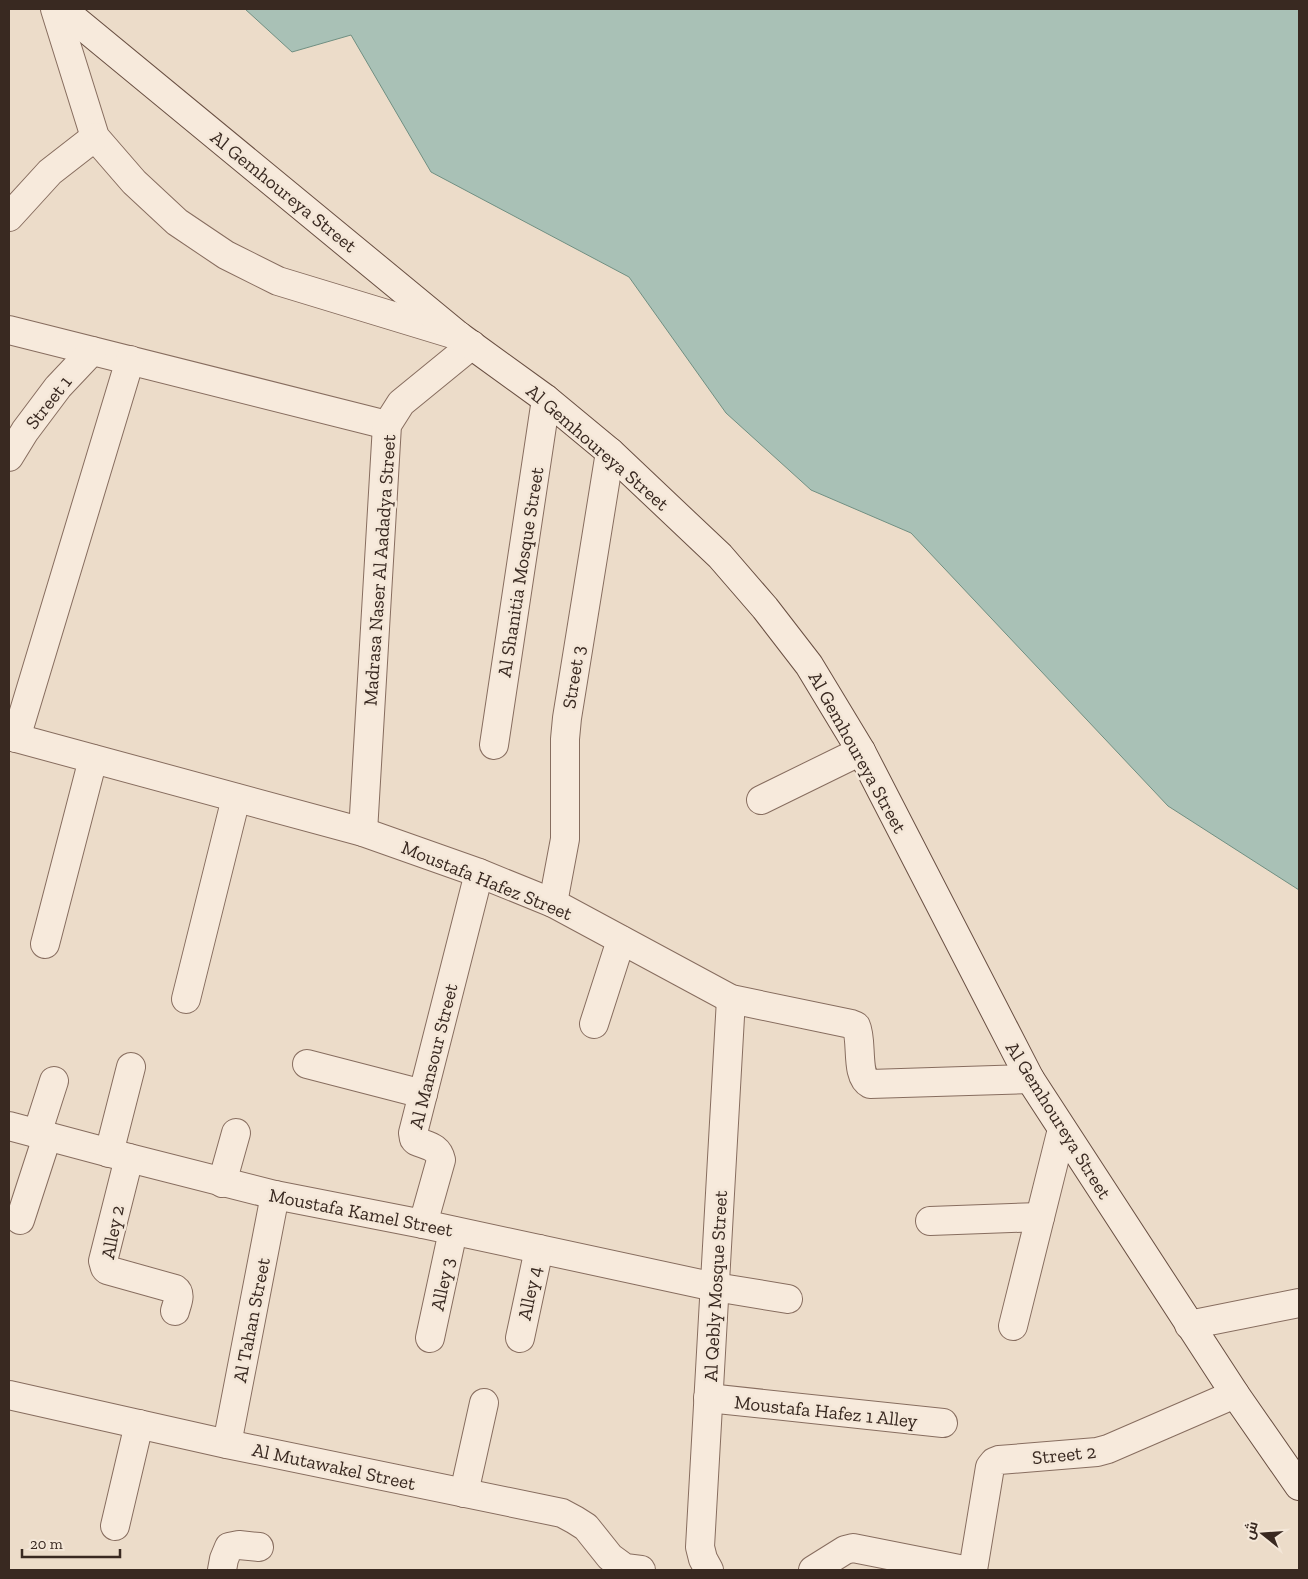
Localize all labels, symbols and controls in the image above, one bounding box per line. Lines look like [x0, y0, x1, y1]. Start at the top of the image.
street label: Al Gemhoureya Street [206, 125, 361, 257]
street label: Street 1 [20, 371, 76, 434]
street label: Al Gemhoureya Street [522, 379, 674, 515]
street label: Madrasa Naser Al Aadadya Street [359, 433, 400, 707]
street label: Al Shanitia Mosque Street [493, 465, 548, 679]
street label: Street 3 [557, 644, 590, 710]
street label: Al Gemhoureya Street [804, 668, 911, 837]
street label: Moustafa Hafez Street [398, 836, 576, 925]
street label: Al Mansour Street [404, 981, 463, 1131]
street label: Al Gemhoureya Street [1001, 1037, 1116, 1203]
street label: Moustafa Kamel Street [267, 1183, 455, 1242]
street label: Al Qebly Mosque Street [699, 1190, 732, 1382]
street label: Alley 2 [96, 1203, 129, 1261]
street label: Alley 3 [426, 1255, 459, 1313]
street label: Al Tahan Street [228, 1256, 275, 1385]
street label: Alley 4 [513, 1264, 546, 1322]
street label: Moustafa Hafez 1 Alley [733, 1390, 919, 1433]
street label: Al Mutawakel Street [250, 1438, 418, 1495]
street label: Street 2 [1031, 1440, 1097, 1469]
north arrow [1238, 1509, 1288, 1559]
text: ش [1240, 1519, 1262, 1541]
scale bar [22, 1526, 120, 1558]
text: 20 m [30, 1535, 63, 1553]

